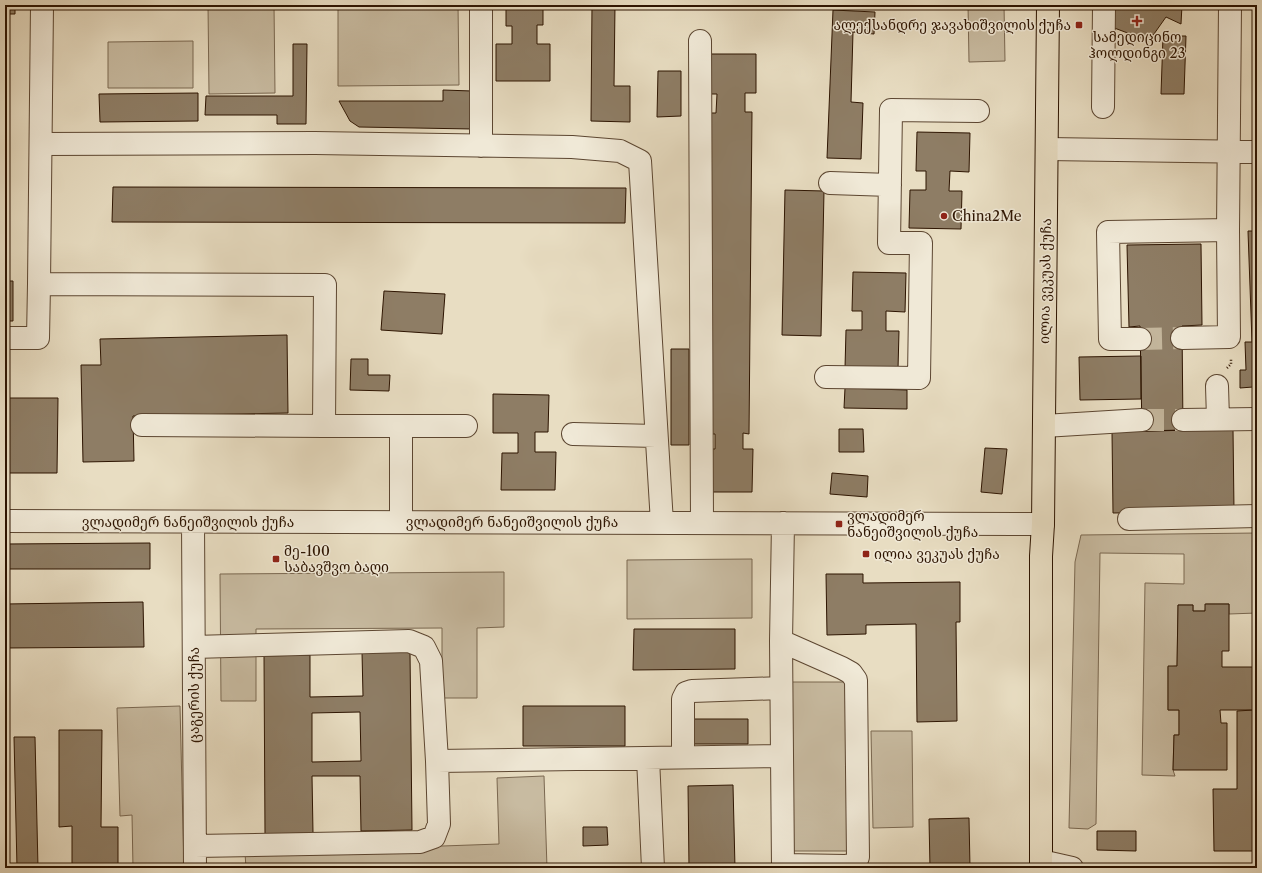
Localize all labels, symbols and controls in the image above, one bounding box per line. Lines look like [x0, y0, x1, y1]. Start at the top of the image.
marker: სამედიცინო ჰოლდინგი 23 [1131, 15, 1143, 27]
place label: ალექსანდრე ჯავახიშვილის ქუჩა [833, 16, 1071, 34]
marker: ალექსანდრე ჯავახიშვილის ქუჩა [1074, 20, 1084, 30]
place label: სამედიცინო ჰოლდინგი 23 [1088, 28, 1186, 62]
place label: China2Me [952, 207, 1022, 225]
marker: China2Me [939, 211, 949, 221]
street label: ილია ვეკუას ქუჩა [1035, 218, 1055, 344]
place label: ვლადიმერ ნანეიშვილის ქუჩა [847, 507, 978, 541]
street label: ვლადიმერ ნანეიშვილის ქუჩა [82, 513, 294, 531]
street label: ვლადიმერ ნანეიშვილის ქუჩა [406, 513, 618, 531]
marker: ვლადიმერ ნანეიშვილის ქუჩა [834, 519, 844, 529]
place label: მე-100 საბავშვო ბაღი [284, 542, 389, 576]
place label: ილია ვეკუას ქუჩა [874, 545, 1000, 563]
marker: ილია ვეკუას ქუჩა [861, 549, 871, 559]
marker: მე-100 საბავშვო ბაღი [271, 554, 281, 564]
street label: ცაგერის ქუჩა [185, 647, 203, 743]

